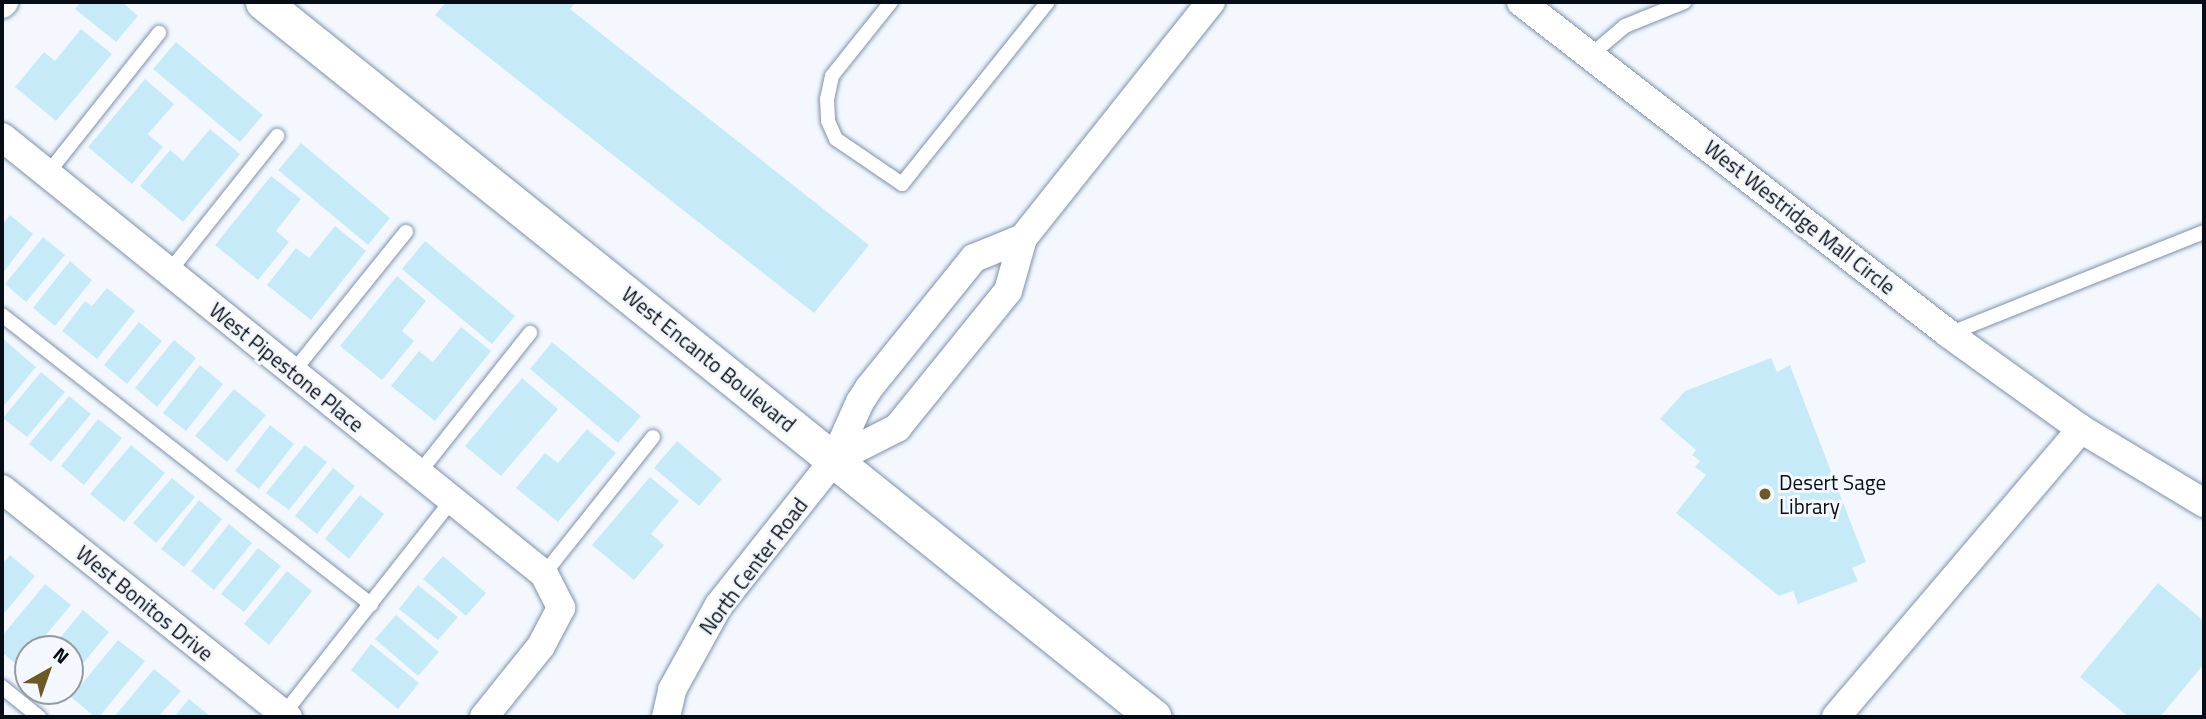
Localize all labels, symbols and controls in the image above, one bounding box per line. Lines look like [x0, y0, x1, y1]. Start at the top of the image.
street label: West Westridge Mall Circle [1699, 135, 1901, 299]
street label: West Encanto Boulevard [617, 281, 801, 437]
street label: West Pipestone Place [205, 297, 369, 437]
place label: Desert Sage Library [1779, 469, 1886, 519]
marker: Desert Sage Library [1757, 486, 1773, 502]
street label: North Center Road [694, 493, 812, 639]
street label: West Bonitos Drive [71, 540, 219, 666]
north arrow [14, 635, 84, 705]
text: N [47, 640, 76, 670]

